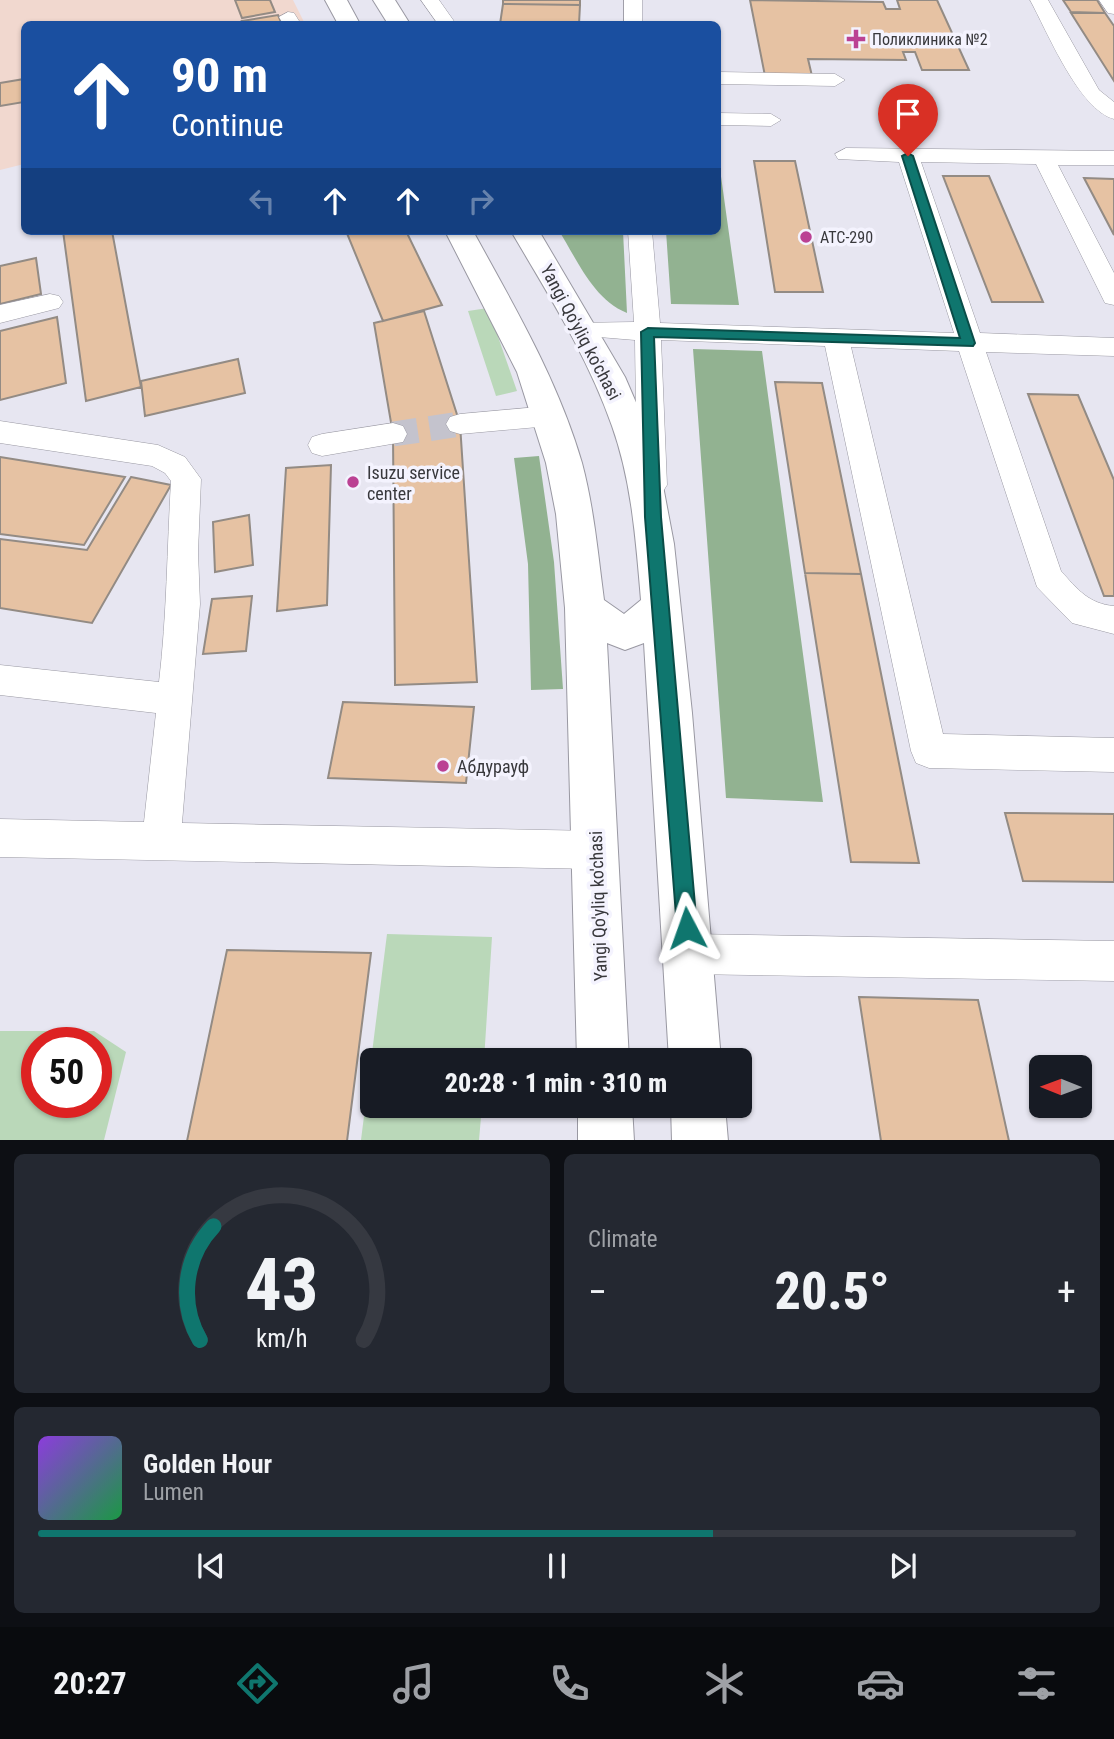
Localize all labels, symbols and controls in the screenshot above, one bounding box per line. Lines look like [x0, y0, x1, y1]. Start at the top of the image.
marker: Поликлиника №2 [846, 29, 866, 49]
place label: Поликлиника №2 [872, 30, 988, 49]
text: 90 m [171, 47, 268, 104]
icon: ahead [56, 49, 147, 140]
pin [878, 84, 938, 156]
icon: arrive [889, 95, 927, 133]
text: Continue [171, 106, 283, 144]
icon: left [243, 182, 281, 220]
icon: ahead [316, 182, 354, 220]
icon: ahead [389, 182, 427, 220]
icon: right [462, 182, 500, 220]
place label: ATC-290 [820, 228, 873, 247]
marker: ATC-290 [798, 229, 814, 245]
street label: Yangi Qo'yliq ko'chasi [536, 261, 626, 403]
place label: Isuzu service center [367, 462, 460, 504]
marker: Isuzu service center [345, 474, 361, 490]
place label: Абдурауф [457, 756, 529, 777]
marker: Абдурауф [435, 758, 451, 774]
street label: Yangi Qo'yliq ko'chasi [585, 830, 611, 982]
position arrow [650, 891, 724, 965]
speed limit sign: 50 [21, 1027, 112, 1118]
north arrow [1029, 1055, 1092, 1118]
map controls [1029, 1055, 1092, 1118]
text: 20:28 · 1 min · 310 m [445, 1068, 667, 1098]
text: Climate [588, 1226, 658, 1253]
text: 43 [245, 1242, 319, 1328]
text: 20.5° [774, 1261, 890, 1322]
text: − [588, 1270, 607, 1314]
text: + [1057, 1270, 1076, 1314]
text: km/h [256, 1323, 308, 1352]
text: Golden Hour [143, 1449, 272, 1479]
text: Lumen [143, 1479, 204, 1506]
icon: previous [192, 1547, 230, 1585]
icon: pause [538, 1547, 576, 1585]
icon: next [884, 1547, 922, 1585]
icon: directions [233, 1659, 282, 1708]
icon: music [389, 1659, 438, 1708]
icon: phone [545, 1659, 594, 1708]
icon: climate [700, 1659, 749, 1708]
icon: car [856, 1659, 905, 1708]
icon: filters [1012, 1659, 1061, 1708]
text: 20:27 [53, 1664, 127, 1702]

